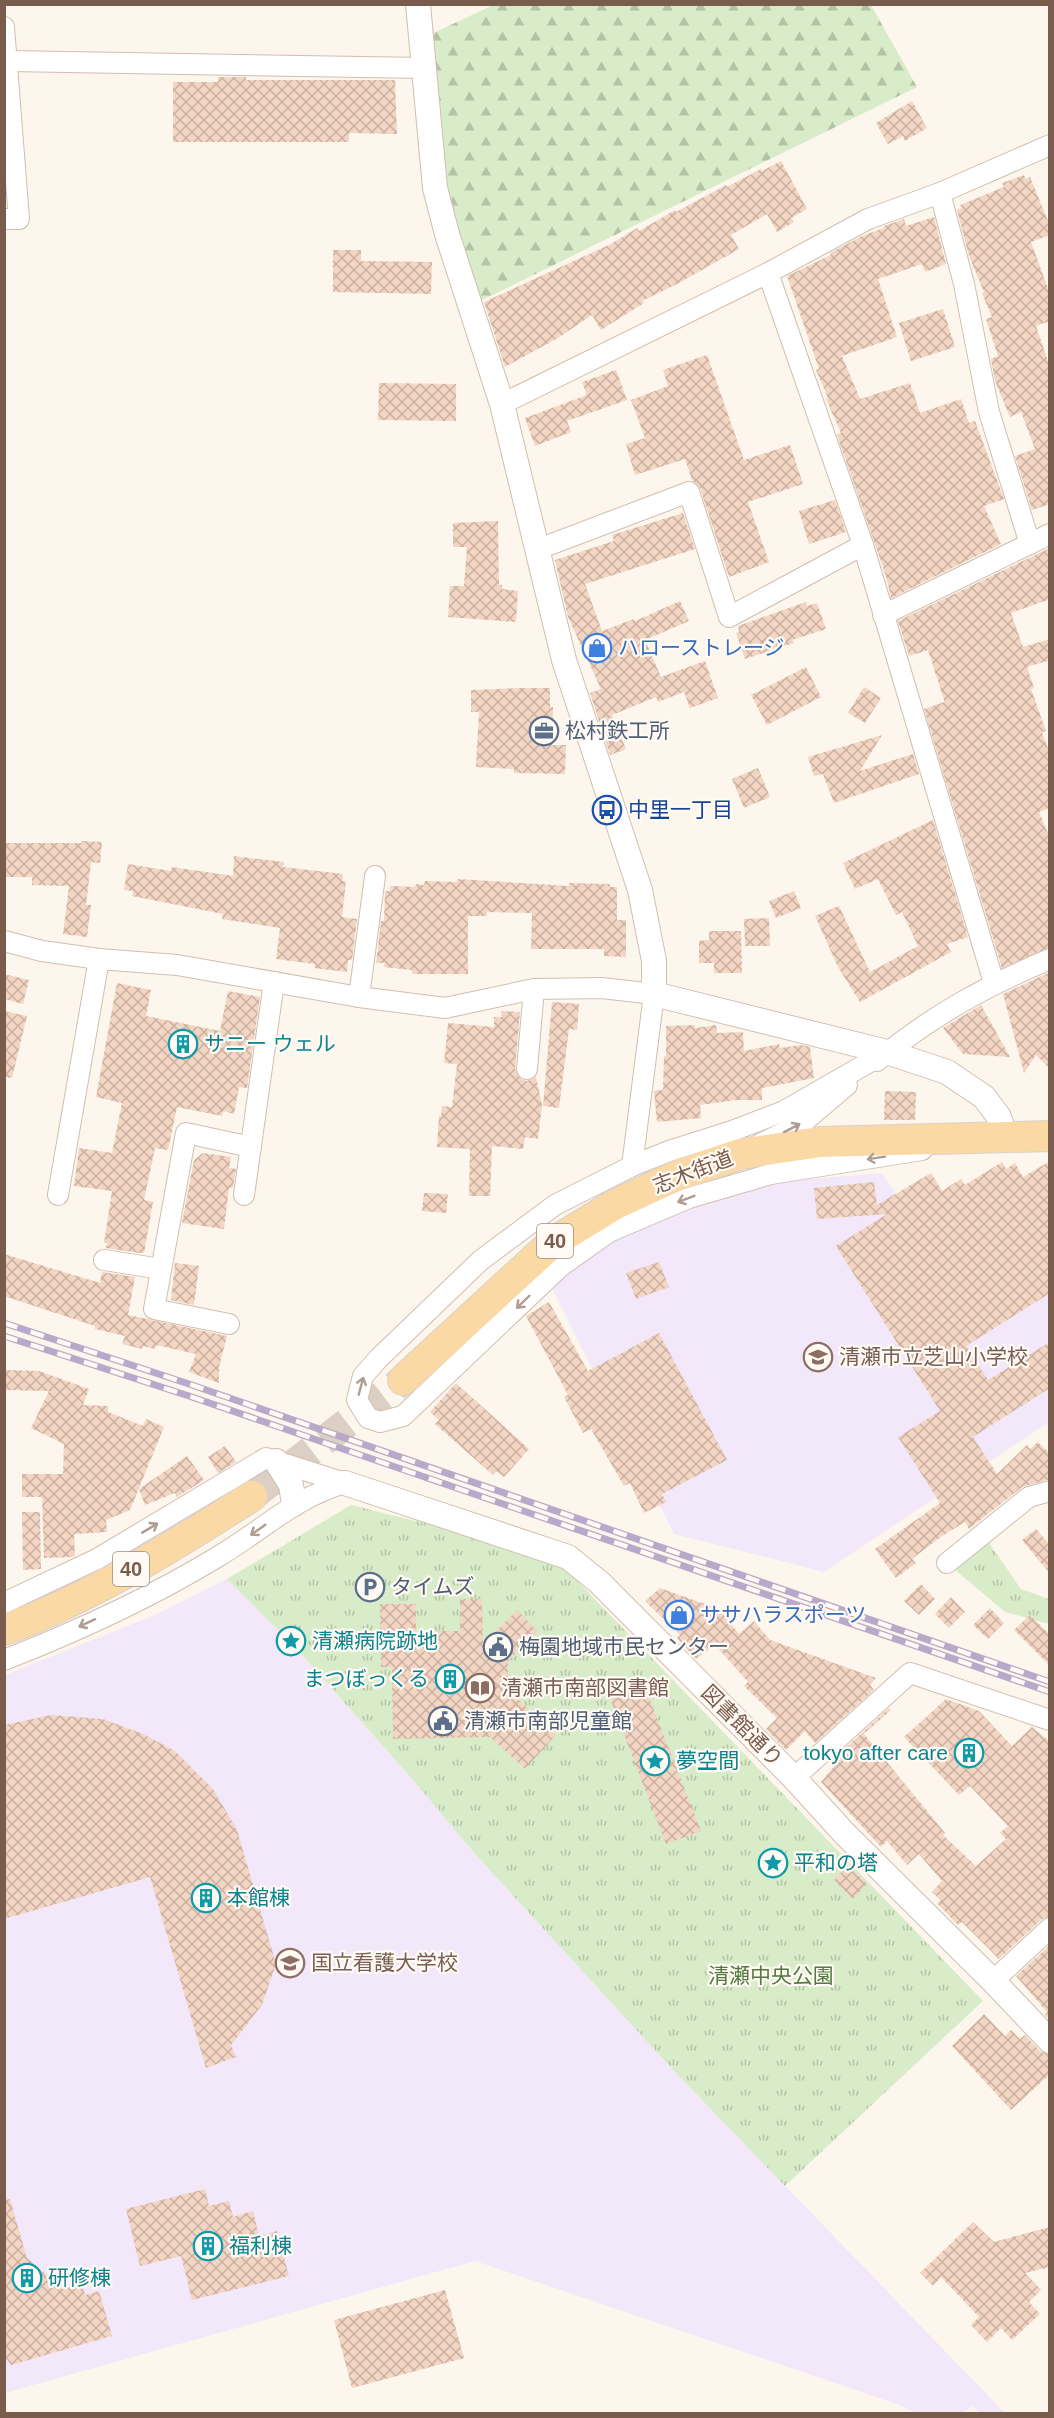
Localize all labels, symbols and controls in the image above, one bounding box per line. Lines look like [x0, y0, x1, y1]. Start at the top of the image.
shop icon: ハローストレージ [581, 632, 613, 664]
place label: ハローストレージ [618, 636, 785, 659]
office icon: 松村鉄工所 [528, 715, 560, 747]
place label: 松村鉄工所 [565, 719, 670, 742]
bus stop icon: 中里一丁目 [591, 794, 623, 826]
place label: 中里一丁目 [628, 798, 733, 821]
building icon: サニー ウェル [167, 1028, 199, 1060]
place label: サニー ウェル [204, 1032, 336, 1055]
one-way arrow [783, 1121, 801, 1133]
street label: 志木街道 [649, 1146, 736, 1197]
one-way arrow [867, 1153, 887, 1164]
one-way arrow [677, 1195, 696, 1206]
road number: 40 [537, 1224, 573, 1258]
one-way arrow [516, 1295, 531, 1309]
school or university icon: 清瀬市立芝山小学校 [802, 1341, 834, 1373]
place label: 清瀬市立芝山小学校 [839, 1345, 1028, 1368]
one-way arrow [355, 1377, 367, 1396]
one-way arrow [141, 1521, 158, 1533]
one-way arrow [250, 1524, 266, 1536]
road number: 40 [113, 1552, 149, 1586]
parking icon: タイムズ [354, 1571, 386, 1603]
place label: タイムズ [391, 1575, 475, 1598]
shop icon: ササハラスポーツ [663, 1599, 695, 1631]
place label: ササハラスポーツ [700, 1603, 866, 1626]
one-way arrow [78, 1618, 96, 1630]
place icon: 清瀬病院跡地 [275, 1625, 307, 1657]
place label: 清瀬病院跡地 [312, 1629, 438, 1652]
public building icon: 梅園地域市民センター [482, 1631, 514, 1663]
place label: 梅園地域市民センター [519, 1635, 729, 1658]
building icon: まつぼっくる [434, 1663, 466, 1695]
place label: まつぼっくる [303, 1667, 429, 1690]
library icon: 清瀬市南部図書館 [464, 1672, 496, 1704]
place label: 清瀬市南部図書館 [501, 1676, 669, 1699]
street label: 図書館通り [697, 1680, 788, 1771]
public building icon: 清瀬市南部児童館 [427, 1705, 459, 1737]
place label: 清瀬市南部児童館 [464, 1709, 632, 1732]
building icon: tokyo after care [953, 1737, 985, 1769]
place label: tokyo after care [803, 1741, 948, 1764]
place icon: 夢空間 [639, 1745, 671, 1777]
place label: 夢空間 [676, 1749, 739, 1772]
place icon: 平和の塔 [757, 1847, 789, 1879]
place label: 平和の塔 [794, 1851, 878, 1874]
building icon: 本館棟 [190, 1882, 222, 1914]
place label: 本館棟 [227, 1886, 290, 1909]
school or university icon: 国立看護大学校 [274, 1947, 306, 1979]
place label: 国立看護大学校 [311, 1951, 458, 1974]
park label: 清瀬中央公園 [708, 1964, 834, 1987]
building icon: 福利棟 [192, 2230, 224, 2262]
place label: 福利棟 [229, 2234, 292, 2257]
building icon: 研修棟 [11, 2262, 43, 2294]
place label: 研修棟 [48, 2266, 111, 2289]

